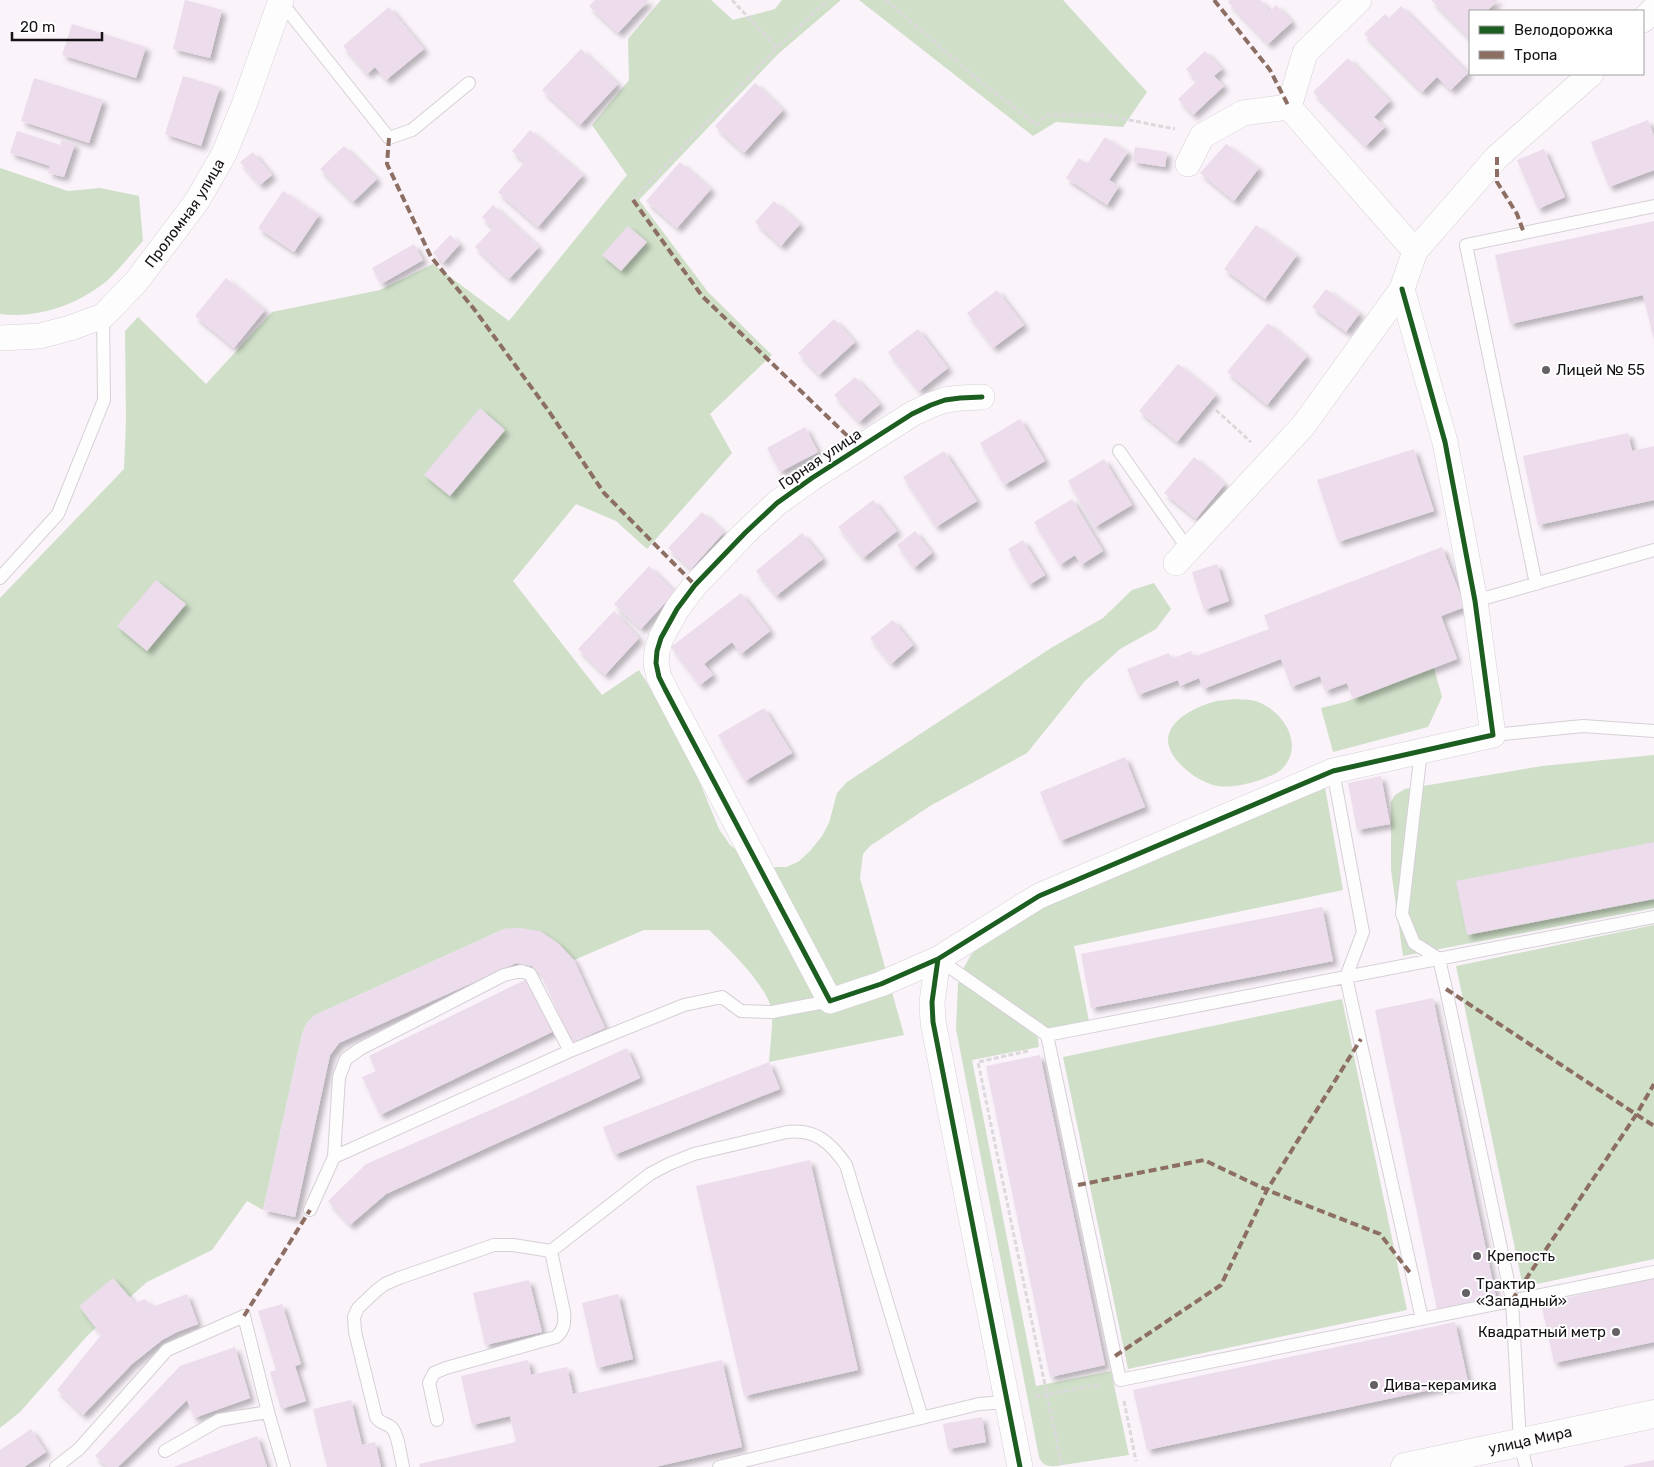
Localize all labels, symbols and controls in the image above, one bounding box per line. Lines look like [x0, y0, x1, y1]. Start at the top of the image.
scale bar [12, 10, 102, 42]
legend [1469, 10, 1644, 75]
text: 20 m [20, 18, 55, 36]
text: Велодорожка [1514, 21, 1613, 39]
text: Тропа [1514, 46, 1557, 64]
street label: Проломная улица [141, 156, 228, 271]
place label: Лицей № 55 [1556, 361, 1645, 379]
marker: Лицей № 55 [1540, 364, 1552, 376]
street label: Горная улица [775, 425, 865, 493]
place label: Крепость [1487, 1247, 1555, 1265]
marker: Крепость [1471, 1250, 1483, 1262]
place label: Трактир «Западный» [1476, 1275, 1567, 1310]
marker: Трактир «Западный» [1460, 1287, 1472, 1299]
place label: Квадратный метр [1478, 1323, 1606, 1341]
marker: Квадратный метр [1610, 1326, 1622, 1338]
place label: Дива-керамика [1384, 1376, 1497, 1394]
marker: Дива-керамика [1368, 1379, 1380, 1391]
street label: улица Мира [1487, 1423, 1574, 1458]

